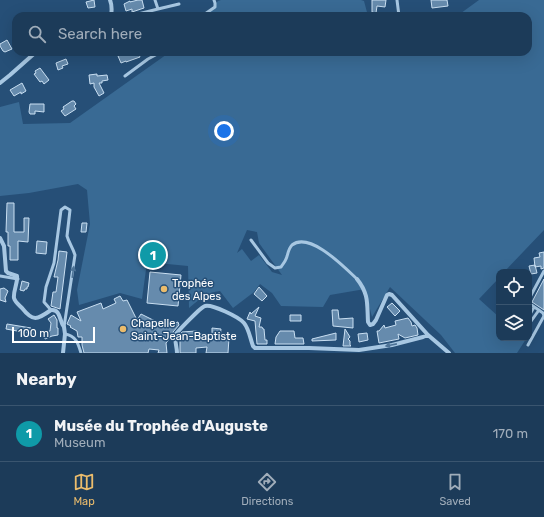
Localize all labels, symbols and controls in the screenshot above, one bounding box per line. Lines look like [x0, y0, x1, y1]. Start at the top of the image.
search box [12, 12, 532, 56]
icon: search [26, 23, 48, 45]
text: Search here [58, 25, 142, 43]
your location [214, 121, 234, 141]
pin: 1 [140, 240, 166, 270]
one-way arrow [70, 266, 76, 278]
map controls [496, 269, 532, 341]
button: locate [496, 269, 532, 305]
place label: Trophée des Alpes [172, 277, 221, 303]
marker: Trophée des Alpes [159, 284, 169, 294]
button: layers [496, 305, 532, 341]
place label: Chapelle Saint-Jean-Baptiste [131, 317, 237, 343]
marker: Chapelle Saint-Jean-Baptiste [118, 324, 128, 334]
scale bar [12, 325, 95, 344]
text: 100 m [18, 327, 49, 340]
one-way arrow [385, 342, 397, 348]
text: Nearby [16, 369, 77, 389]
text: Musée du Trophée d'Auguste [54, 417, 268, 435]
text: 1 [26, 426, 32, 441]
text: 170 m [493, 426, 528, 441]
text: Museum [54, 435, 105, 450]
tab: Map [73, 471, 95, 508]
tab: Directions [241, 471, 293, 508]
tab: Saved [440, 471, 471, 508]

